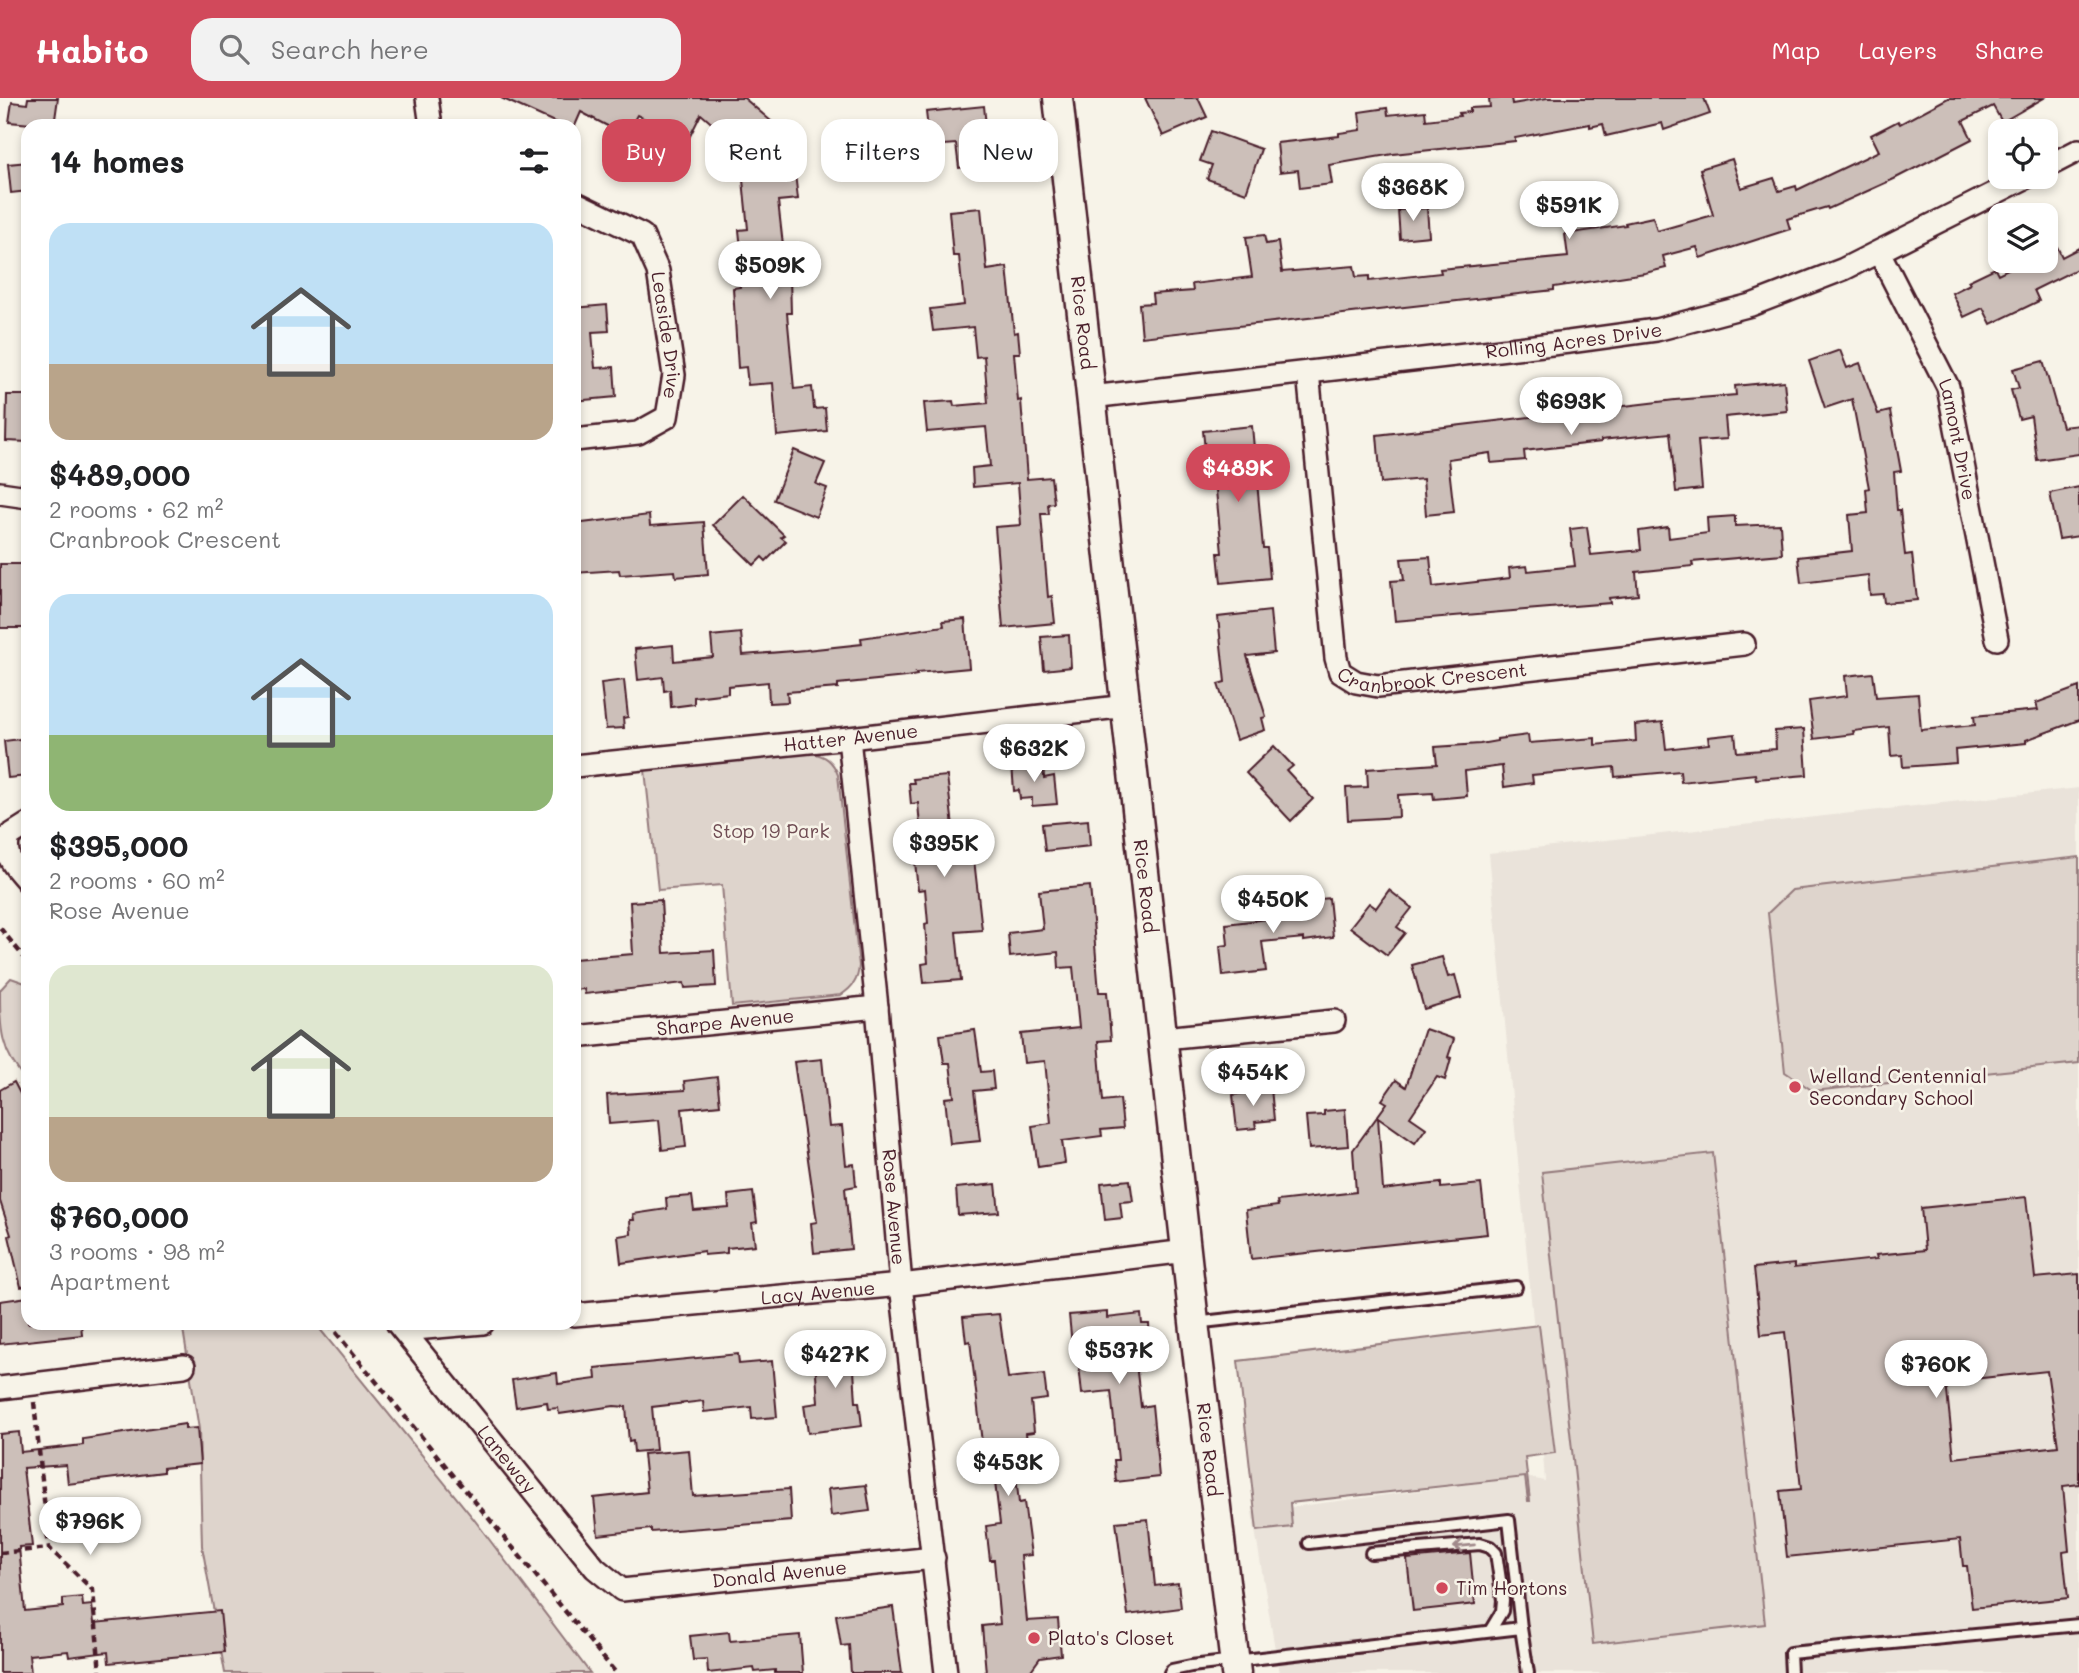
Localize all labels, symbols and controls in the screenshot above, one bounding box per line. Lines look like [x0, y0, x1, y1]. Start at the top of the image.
search box [191, 18, 681, 81]
text: Habito [35, 28, 149, 71]
icon: search [215, 30, 253, 68]
text: Search here [271, 32, 429, 66]
text: Map [1772, 34, 1820, 65]
text: Layers [1858, 34, 1937, 65]
text: Share [1975, 34, 2044, 65]
chip: Buy [602, 119, 691, 182]
chip: Rent [705, 119, 807, 182]
chip: Filters [821, 119, 945, 182]
chip: New [959, 119, 1058, 182]
map controls [1988, 119, 2058, 273]
button: locate [1988, 119, 2058, 189]
text: 14 homes [49, 141, 185, 181]
icon: filters [515, 142, 553, 180]
pin: $368K [1364, 164, 1462, 223]
text: $368K [1377, 171, 1449, 201]
pin: $591K [1520, 181, 1618, 241]
text: $591K [1536, 189, 1602, 219]
button: layers [1988, 203, 2058, 273]
pin: $509K [721, 242, 819, 301]
text: $509K [734, 249, 806, 279]
icon: home [238, 269, 364, 395]
street label: Leaside Drive [646, 270, 687, 401]
street label: Rice Road [1066, 274, 1101, 371]
street label: Rolling Acres Drive [1484, 316, 1665, 364]
street label: Lamont Drive [1933, 374, 1983, 502]
pin: $693K [1522, 378, 1620, 437]
text: $693K [1536, 385, 1606, 415]
pin: $489K [1189, 444, 1287, 504]
text: $489K [1202, 452, 1274, 482]
text: $489,000 [49, 454, 190, 494]
text: 2 rooms · 62 m² [49, 494, 223, 524]
text: Cranbrook Crescent [49, 524, 281, 554]
icon: home [238, 640, 364, 766]
street label: Cranbrook Crescent [1333, 656, 1528, 698]
street label: Hatter Avenue [782, 717, 919, 757]
pin: $632K [985, 724, 1083, 784]
text: $632K [999, 732, 1069, 762]
park label: Stop 19 Park [712, 818, 830, 843]
pin: $395K [895, 820, 993, 879]
text: $395,000 [49, 825, 188, 865]
text: $395K [909, 827, 979, 857]
street label: Rice Road [1128, 838, 1164, 934]
text: 2 rooms · 60 m² [49, 865, 225, 895]
pin: $450K [1224, 876, 1322, 935]
text: $450K [1237, 883, 1309, 913]
text: Rose Avenue [49, 895, 190, 925]
street label: Sharpe Avenue [655, 1002, 795, 1041]
icon: home [238, 1011, 364, 1137]
pin: $454K [1204, 1048, 1302, 1108]
text: $454K [1217, 1056, 1289, 1086]
place label: Welland Centennial Secondary School [1809, 1063, 1987, 1110]
marker: Welland Centennial Secondary School [1787, 1079, 1803, 1095]
street label: Rose Avenue [877, 1148, 912, 1266]
text: $760,000 [49, 1196, 189, 1236]
text: 3 rooms · 98 m² [49, 1236, 225, 1266]
text: Apartment [49, 1266, 171, 1296]
street label: Lacy Avenue [760, 1274, 876, 1310]
pin: $537K [1070, 1326, 1168, 1386]
pin: $427K [786, 1330, 884, 1390]
text: $537K [1084, 1334, 1154, 1364]
text: $427K [800, 1338, 870, 1368]
pin: $760K [1887, 1340, 1985, 1400]
text: $760K [1901, 1348, 1971, 1378]
street label: Rice Road [1192, 1401, 1228, 1498]
street label: Laneway [472, 1420, 542, 1498]
pin: $453K [959, 1438, 1057, 1498]
text: $453K [972, 1446, 1044, 1476]
pin: $796K [41, 1498, 139, 1557]
text: $796K [55, 1505, 125, 1535]
one-way arrow [1453, 1539, 1476, 1552]
street label: Donald Avenue [711, 1554, 848, 1593]
place label: Tim Hortons [1456, 1575, 1567, 1600]
marker: Tim Hortons [1434, 1580, 1450, 1596]
place label: Plato's Closet [1048, 1625, 1174, 1650]
marker: Plato's Closet [1026, 1630, 1042, 1646]

